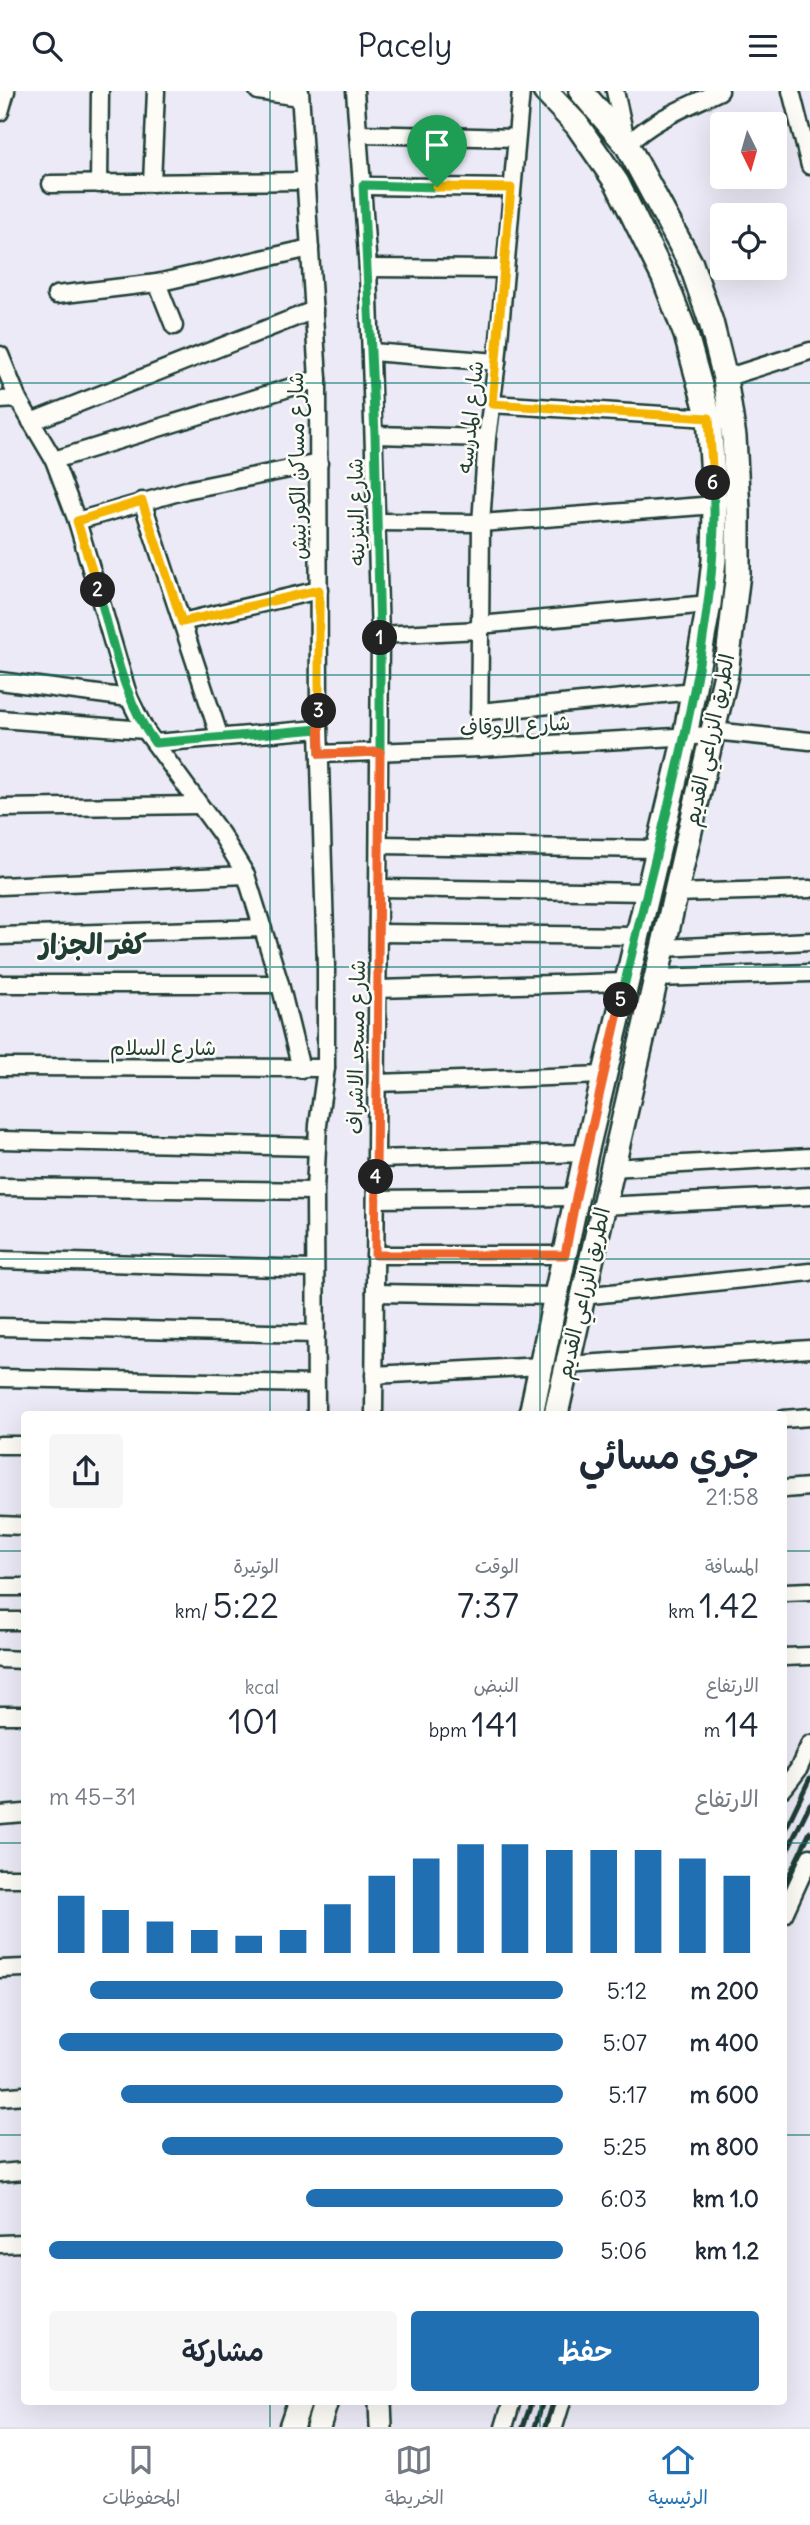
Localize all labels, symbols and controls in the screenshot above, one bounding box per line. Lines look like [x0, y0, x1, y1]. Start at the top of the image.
text: Pacely [358, 25, 452, 66]
icon: search [28, 27, 66, 65]
icon: menu [744, 27, 782, 65]
north arrow [710, 112, 788, 189]
map controls [710, 112, 787, 280]
pin [407, 115, 467, 187]
icon: arrive [418, 126, 456, 164]
button: locate [710, 203, 787, 280]
street label: شارع المدرسه [451, 359, 491, 475]
street label: شارع مساكن الكورنيش [282, 372, 314, 560]
street label: شارع البنزينه [342, 458, 372, 566]
pin: 6 [696, 465, 730, 501]
text: 6 [707, 470, 718, 494]
pin: 2 [80, 573, 116, 607]
text: 2 [92, 577, 103, 601]
pin: 1 [362, 621, 398, 655]
text: 1 [376, 625, 383, 649]
street label: الطريق الزراعي القديم [678, 651, 746, 830]
pin: 3 [302, 693, 336, 729]
text: 3 [313, 698, 324, 722]
street label: شارع الاوقاف [459, 709, 571, 743]
district label: كفر الجزار [36, 926, 147, 962]
street label: شارع مسجد الاشراف [341, 959, 373, 1135]
pin: 5 [604, 983, 638, 1017]
text: 5 [615, 987, 626, 1011]
street label: شارع السلام [110, 1034, 216, 1064]
pin: 4 [358, 1159, 394, 1195]
text: 4 [370, 1164, 381, 1188]
street label: الطريق الزراعي القديم [550, 1204, 622, 1383]
text: جري مسائي [579, 1432, 759, 1479]
button: share [49, 1434, 123, 1508]
text: 21:58 [706, 1482, 759, 1511]
text: الوتيرة [233, 1554, 279, 1578]
text: الوقت [475, 1554, 519, 1578]
text: المسافة [705, 1554, 759, 1578]
text: 5:22 [213, 1583, 279, 1627]
text: 7:37 [457, 1583, 519, 1627]
text: 1.42 [699, 1583, 759, 1627]
text: /km [175, 1599, 213, 1623]
text: km [668, 1599, 699, 1623]
text: النبض [474, 1673, 519, 1697]
text: الارتفاع [706, 1673, 759, 1697]
text: kcal [245, 1675, 279, 1699]
text: 101 [228, 1699, 279, 1743]
text: 141 [471, 1702, 519, 1746]
text: 14 [725, 1702, 759, 1746]
text: bpm [429, 1718, 471, 1742]
text: m [704, 1718, 725, 1742]
text: 31–45 m [49, 1782, 136, 1811]
text: الارتفاع [695, 1784, 759, 1813]
text: 5:12 [607, 1976, 647, 2005]
text: 200 m [690, 1976, 759, 2005]
text: 5:07 [602, 2028, 647, 2057]
text: 400 m [690, 2028, 759, 2057]
text: 5:17 [608, 2080, 647, 2109]
text: 600 m [690, 2080, 759, 2109]
text: 5:25 [603, 2132, 647, 2161]
text: 800 m [690, 2132, 759, 2161]
text: 6:03 [600, 2184, 647, 2213]
text: 1.0 km [693, 2184, 759, 2213]
text: 5:06 [600, 2236, 647, 2265]
text: 1.2 km [695, 2236, 759, 2265]
button: مشاركة [49, 2311, 397, 2391]
button: حفظ [411, 2311, 759, 2391]
tab: المحفوظات [102, 2441, 180, 2514]
tab: الخريطة [385, 2441, 444, 2514]
tab: الرئيسية [648, 2441, 708, 2514]

